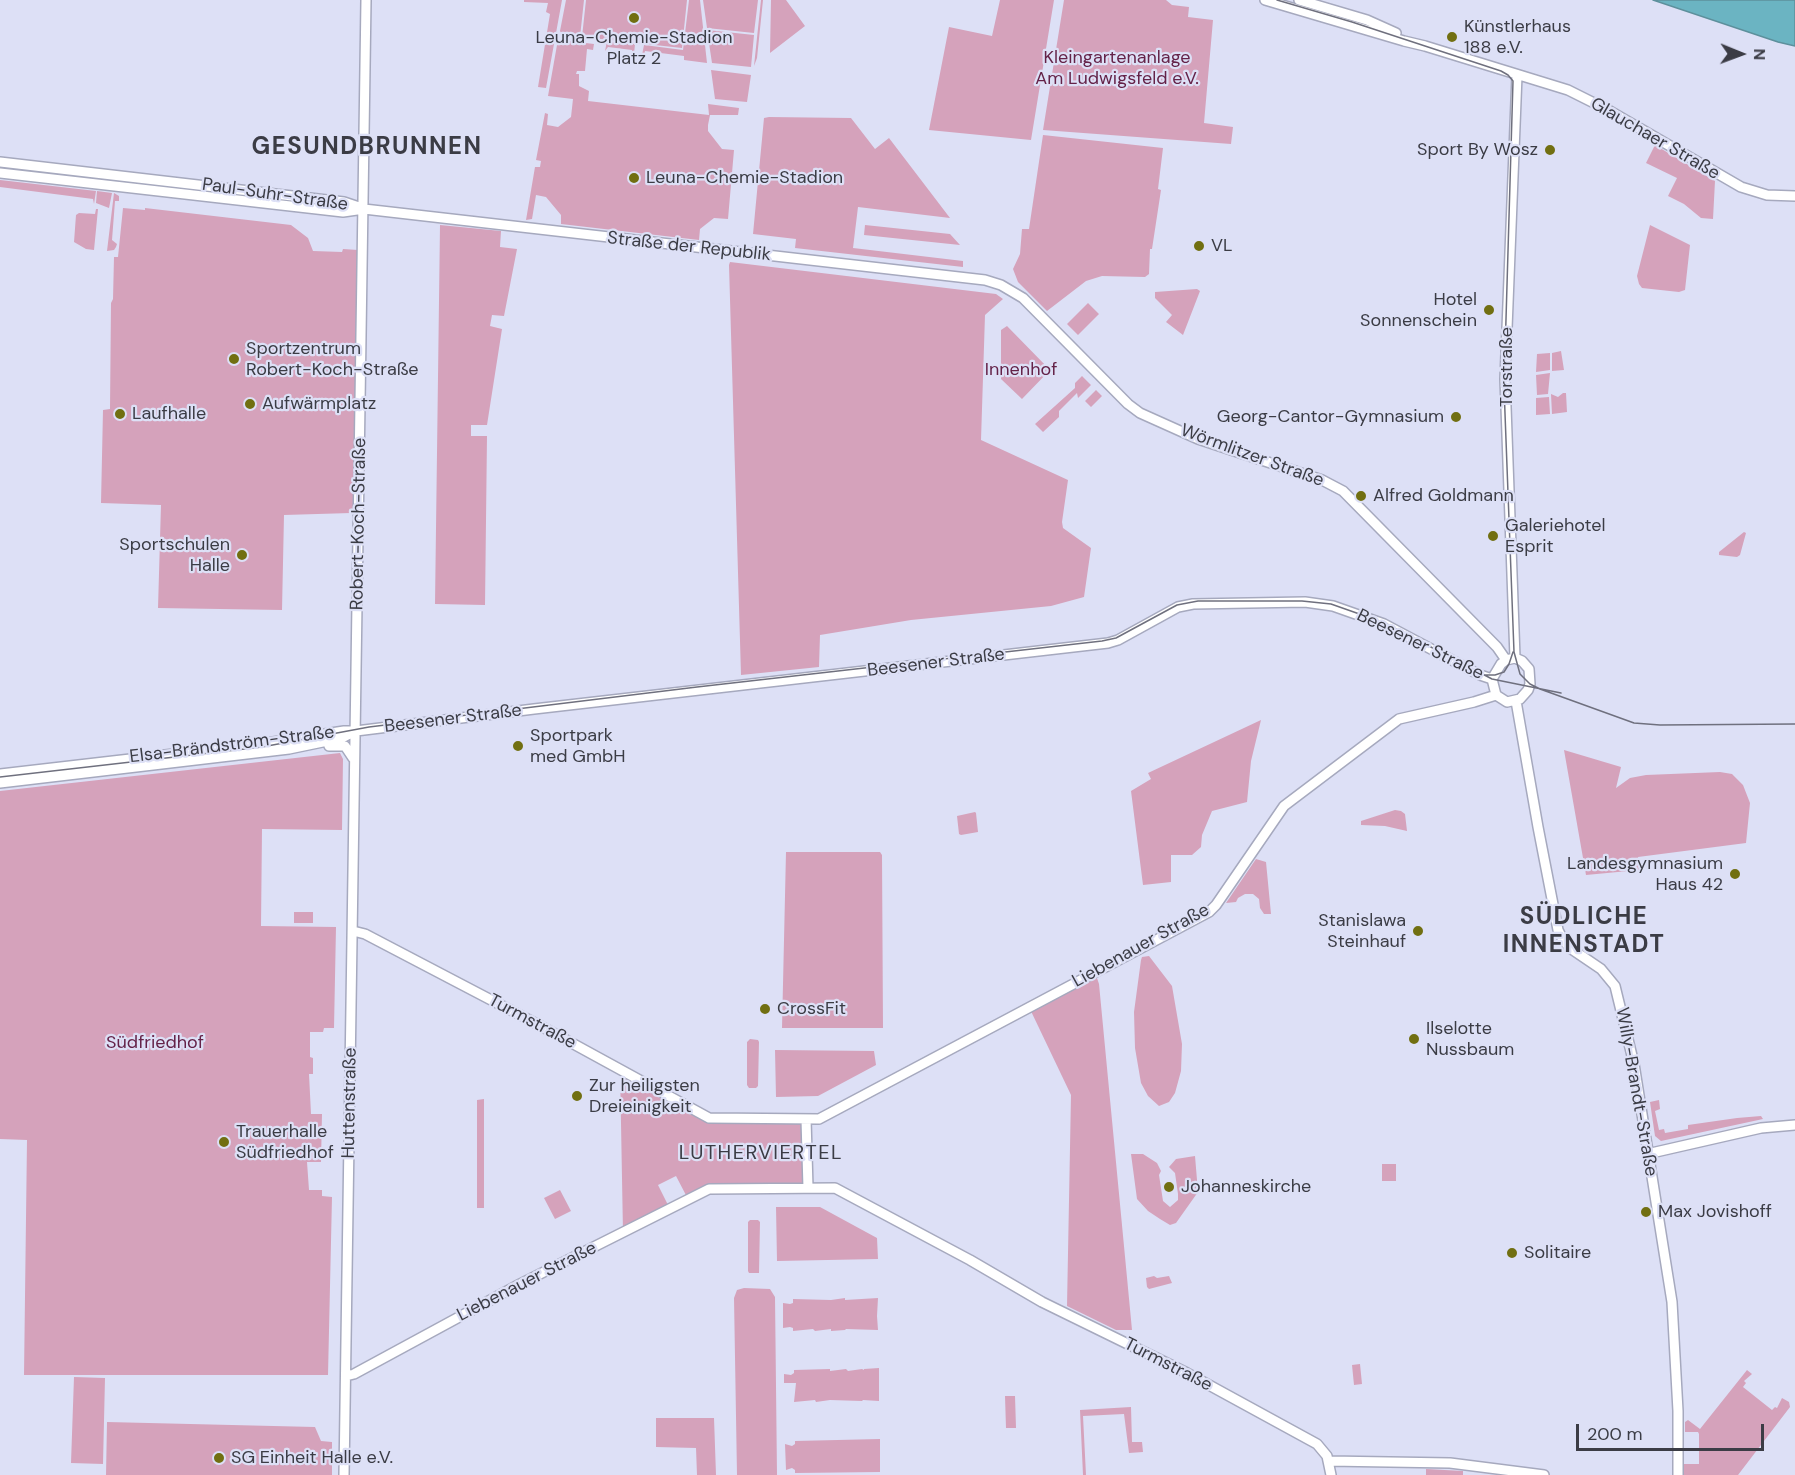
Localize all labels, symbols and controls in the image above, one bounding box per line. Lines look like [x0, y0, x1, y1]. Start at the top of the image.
marker: Leuna-Chemie-Stadion Platz 2 [627, 11, 641, 25]
place label: Künstlerhaus 188 e.V. [1464, 16, 1571, 58]
north arrow [1711, 24, 1771, 84]
place label: Leuna-Chemie-Stadion Platz 2 [535, 27, 733, 70]
marker: Künstlerhaus 188 e.V. [1445, 30, 1459, 44]
park label: Kleingartenanlage Am Ludwigsfeld e.V. [1035, 47, 1199, 90]
text: N [1749, 48, 1770, 60]
street label: Glauchaer Straße [1587, 93, 1723, 185]
district label: GESUNDBRUNNEN [252, 134, 482, 162]
place label: Sport By Wosz [1417, 139, 1538, 161]
marker: Sport By Wosz [1543, 143, 1557, 157]
place label: Leuna-Chemie-Stadion [646, 167, 843, 189]
marker: Leuna-Chemie-Stadion [627, 171, 641, 185]
street label: Paul-Suhr-Straße [201, 174, 349, 216]
street label: Straße der Republik [606, 228, 772, 266]
place label: VL [1211, 235, 1233, 257]
marker: VL [1192, 239, 1206, 253]
place label: Hotel Sonnenschein [1360, 289, 1477, 332]
marker: Hotel Sonnenschein [1482, 303, 1496, 317]
street label: Torstraße [1496, 327, 1518, 407]
place label: Sportzentrum Robert-Koch-Straße [246, 338, 419, 380]
marker: Sportzentrum Robert-Koch-Straße [227, 352, 241, 366]
park label: Innenhof [985, 359, 1057, 381]
place label: Aufwärmplatz [262, 393, 376, 415]
marker: Aufwärmplatz [243, 397, 257, 411]
place label: Laufhalle [132, 403, 206, 425]
place label: Georg-Cantor-Gymnasium [1217, 406, 1444, 428]
marker: Laufhalle [113, 407, 127, 421]
marker: Georg-Cantor-Gymnasium [1449, 410, 1463, 424]
street label: Wörmlitzer Straße [1177, 420, 1327, 492]
street label: Robert-Koch-Straße [347, 438, 371, 610]
place label: Alfred Goldmann [1373, 485, 1514, 507]
marker: Alfred Goldmann [1354, 489, 1368, 503]
place label: Galeriehotel Esprit [1505, 515, 1606, 558]
marker: Galeriehotel Esprit [1486, 529, 1500, 543]
place label: Sportschulen Halle [119, 534, 230, 576]
marker: Sportschulen Halle [235, 548, 249, 562]
street label: Beesener Straße [1353, 605, 1487, 685]
street label: Beesener Straße [866, 644, 1006, 682]
street label: Beesener Straße [383, 700, 523, 738]
street label: Elsa-Brändström-Straße [128, 722, 336, 768]
place label: Sportpark med GmbH [530, 725, 626, 768]
marker: Sportpark med GmbH [511, 739, 525, 753]
place label: Landesgymnasium Haus 42 [1567, 853, 1723, 896]
marker: Landesgymnasium Haus 42 [1728, 867, 1742, 881]
street label: Liebenauer Straße [1069, 899, 1213, 993]
district label: SÜDLICHE INNENSTADT [1503, 904, 1665, 960]
place label: Stanislawa Steinhauf [1318, 910, 1406, 952]
marker: Stanislawa Steinhauf [1411, 924, 1425, 938]
street label: Turmstraße [484, 990, 580, 1054]
place label: CrossFit [777, 998, 846, 1020]
marker: CrossFit [758, 1002, 772, 1016]
street label: Willy-Brandt-Straße [1611, 1006, 1661, 1178]
place label: Ilselotte Nussbaum [1426, 1018, 1514, 1060]
park label: Südfriedhof [106, 1032, 204, 1054]
marker: Ilselotte Nussbaum [1407, 1032, 1421, 1046]
street label: Huttenstraße [338, 1047, 362, 1159]
place label: Zur heiligsten Dreieinigkeit [589, 1075, 700, 1118]
marker: Zur heiligsten Dreieinigkeit [570, 1089, 584, 1103]
place label: Trauerhalle Südfriedhof [236, 1121, 334, 1164]
marker: Trauerhalle Südfriedhof [217, 1135, 231, 1149]
district label: LUTHERVIERTEL [679, 1142, 843, 1166]
place label: Johanneskirche [1181, 1176, 1311, 1198]
marker: Johanneskirche [1162, 1180, 1176, 1194]
place label: Max Jovishoff [1658, 1201, 1772, 1223]
marker: Max Jovishoff [1639, 1205, 1653, 1219]
street label: Liebenauer Straße [454, 1238, 600, 1326]
place label: Solitaire [1524, 1242, 1591, 1264]
marker: Solitaire [1505, 1246, 1519, 1260]
street label: Turmstraße [1120, 1334, 1216, 1396]
scale bar [1579, 1412, 1766, 1450]
text: 200 m [1587, 1422, 1643, 1446]
place label: SG Einheit Halle e.V. [231, 1447, 393, 1469]
marker: SG Einheit Halle e.V. [212, 1451, 226, 1465]

